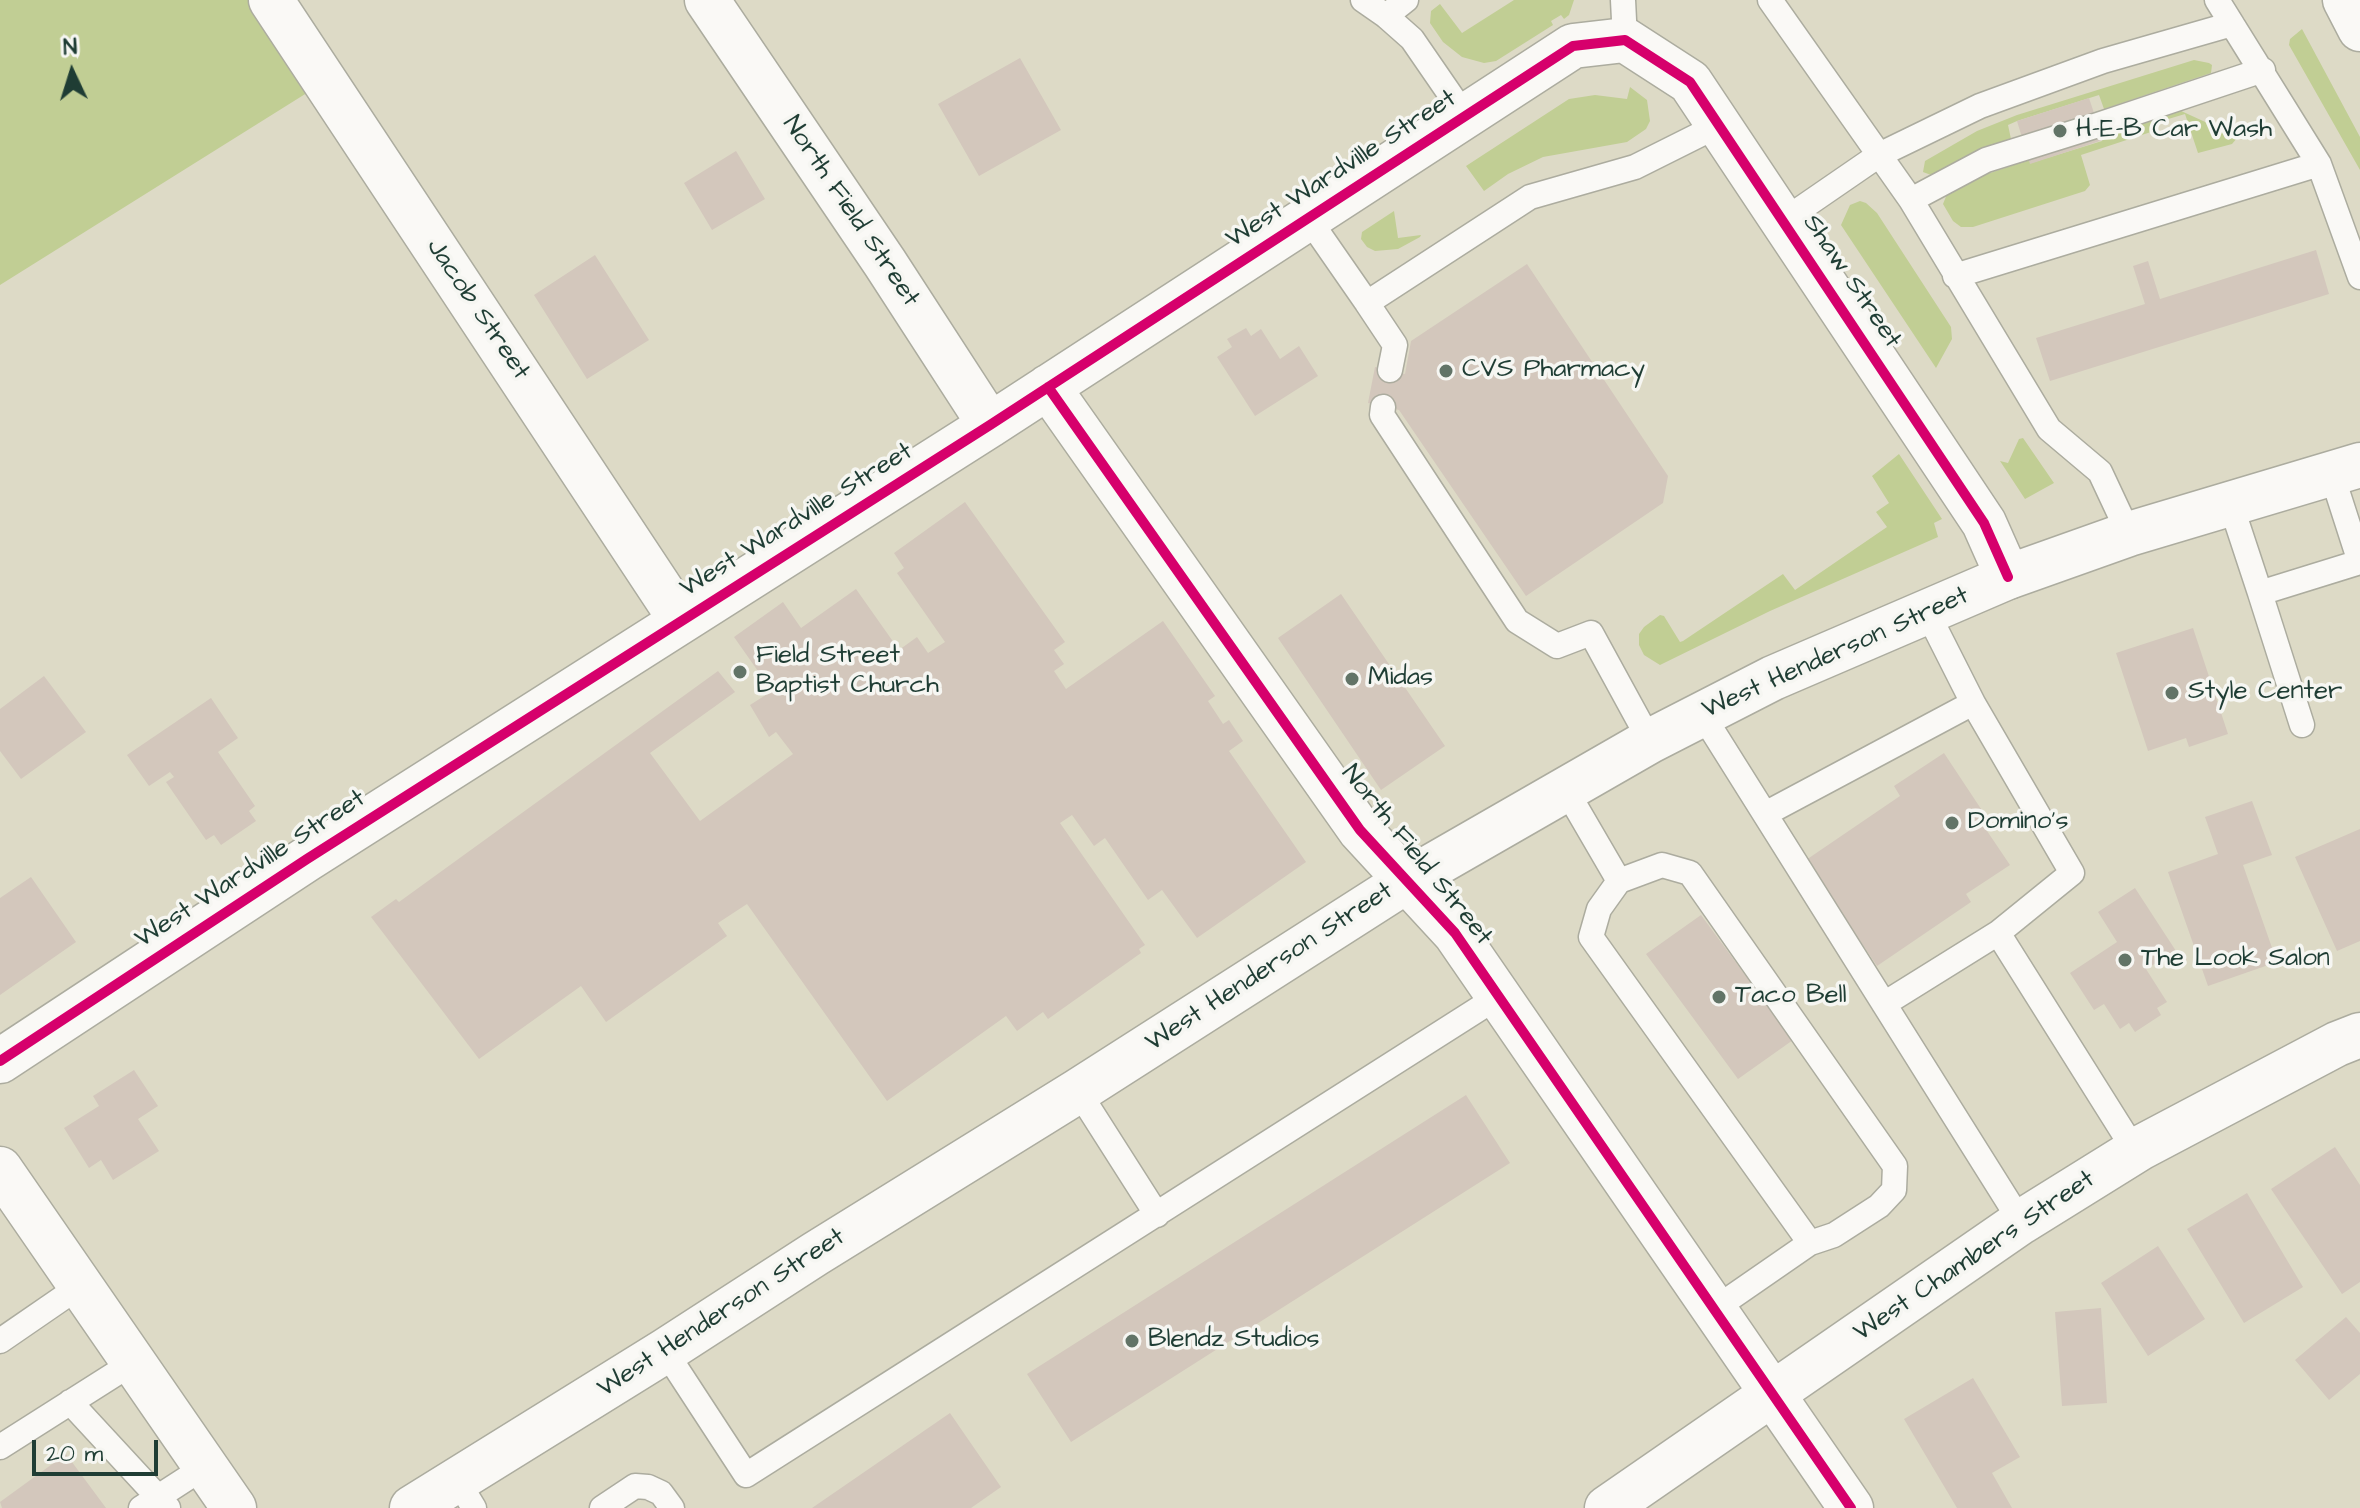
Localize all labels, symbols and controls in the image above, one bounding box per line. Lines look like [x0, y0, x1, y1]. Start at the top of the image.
north arrow [32, 32, 112, 112]
text: N [62, 32, 78, 64]
street label: West Wardville Street [1221, 84, 1463, 256]
street label: North Field Street [775, 111, 925, 313]
place label: H-E-B Car Wash [2076, 115, 2272, 147]
marker: H-E-B Car Wash [2051, 122, 2069, 140]
street label: Shaw Street [1795, 209, 1907, 355]
street label: Jacob Street [418, 234, 536, 386]
place label: CVS Pharmacy [1462, 355, 1645, 387]
marker: CVS Pharmacy [1437, 362, 1455, 380]
street label: West Wardville Street [675, 437, 919, 605]
street label: West Henderson Street [1698, 581, 1974, 727]
place label: Field Street Baptist Church [756, 641, 939, 702]
marker: Field Street Baptist Church [731, 663, 749, 681]
place label: Midas [1368, 663, 1433, 695]
marker: Midas [1343, 670, 1361, 688]
place label: Style Center [2188, 677, 2342, 709]
marker: Style Center [2163, 684, 2181, 702]
street label: North Field Street [1334, 759, 1498, 953]
street label: West Wardville Street [130, 784, 372, 956]
place label: Domino's [1968, 807, 2069, 839]
marker: Domino's [1943, 814, 1961, 832]
street label: West Henderson Street [1141, 876, 1399, 1060]
place label: The Look Salon [2141, 944, 2330, 976]
marker: The Look Salon [2116, 951, 2134, 969]
place label: Taco Bell [1735, 981, 1847, 1013]
marker: Taco Bell [1710, 988, 1728, 1006]
street label: West Chambers Street [1849, 1165, 2101, 1349]
street label: West Henderson Street [593, 1222, 851, 1406]
place label: Blendz Studios [1148, 1325, 1320, 1357]
marker: Blendz Studios [1123, 1332, 1141, 1350]
scale bar [36, 1424, 162, 1474]
text: 20 m [46, 1437, 103, 1471]

